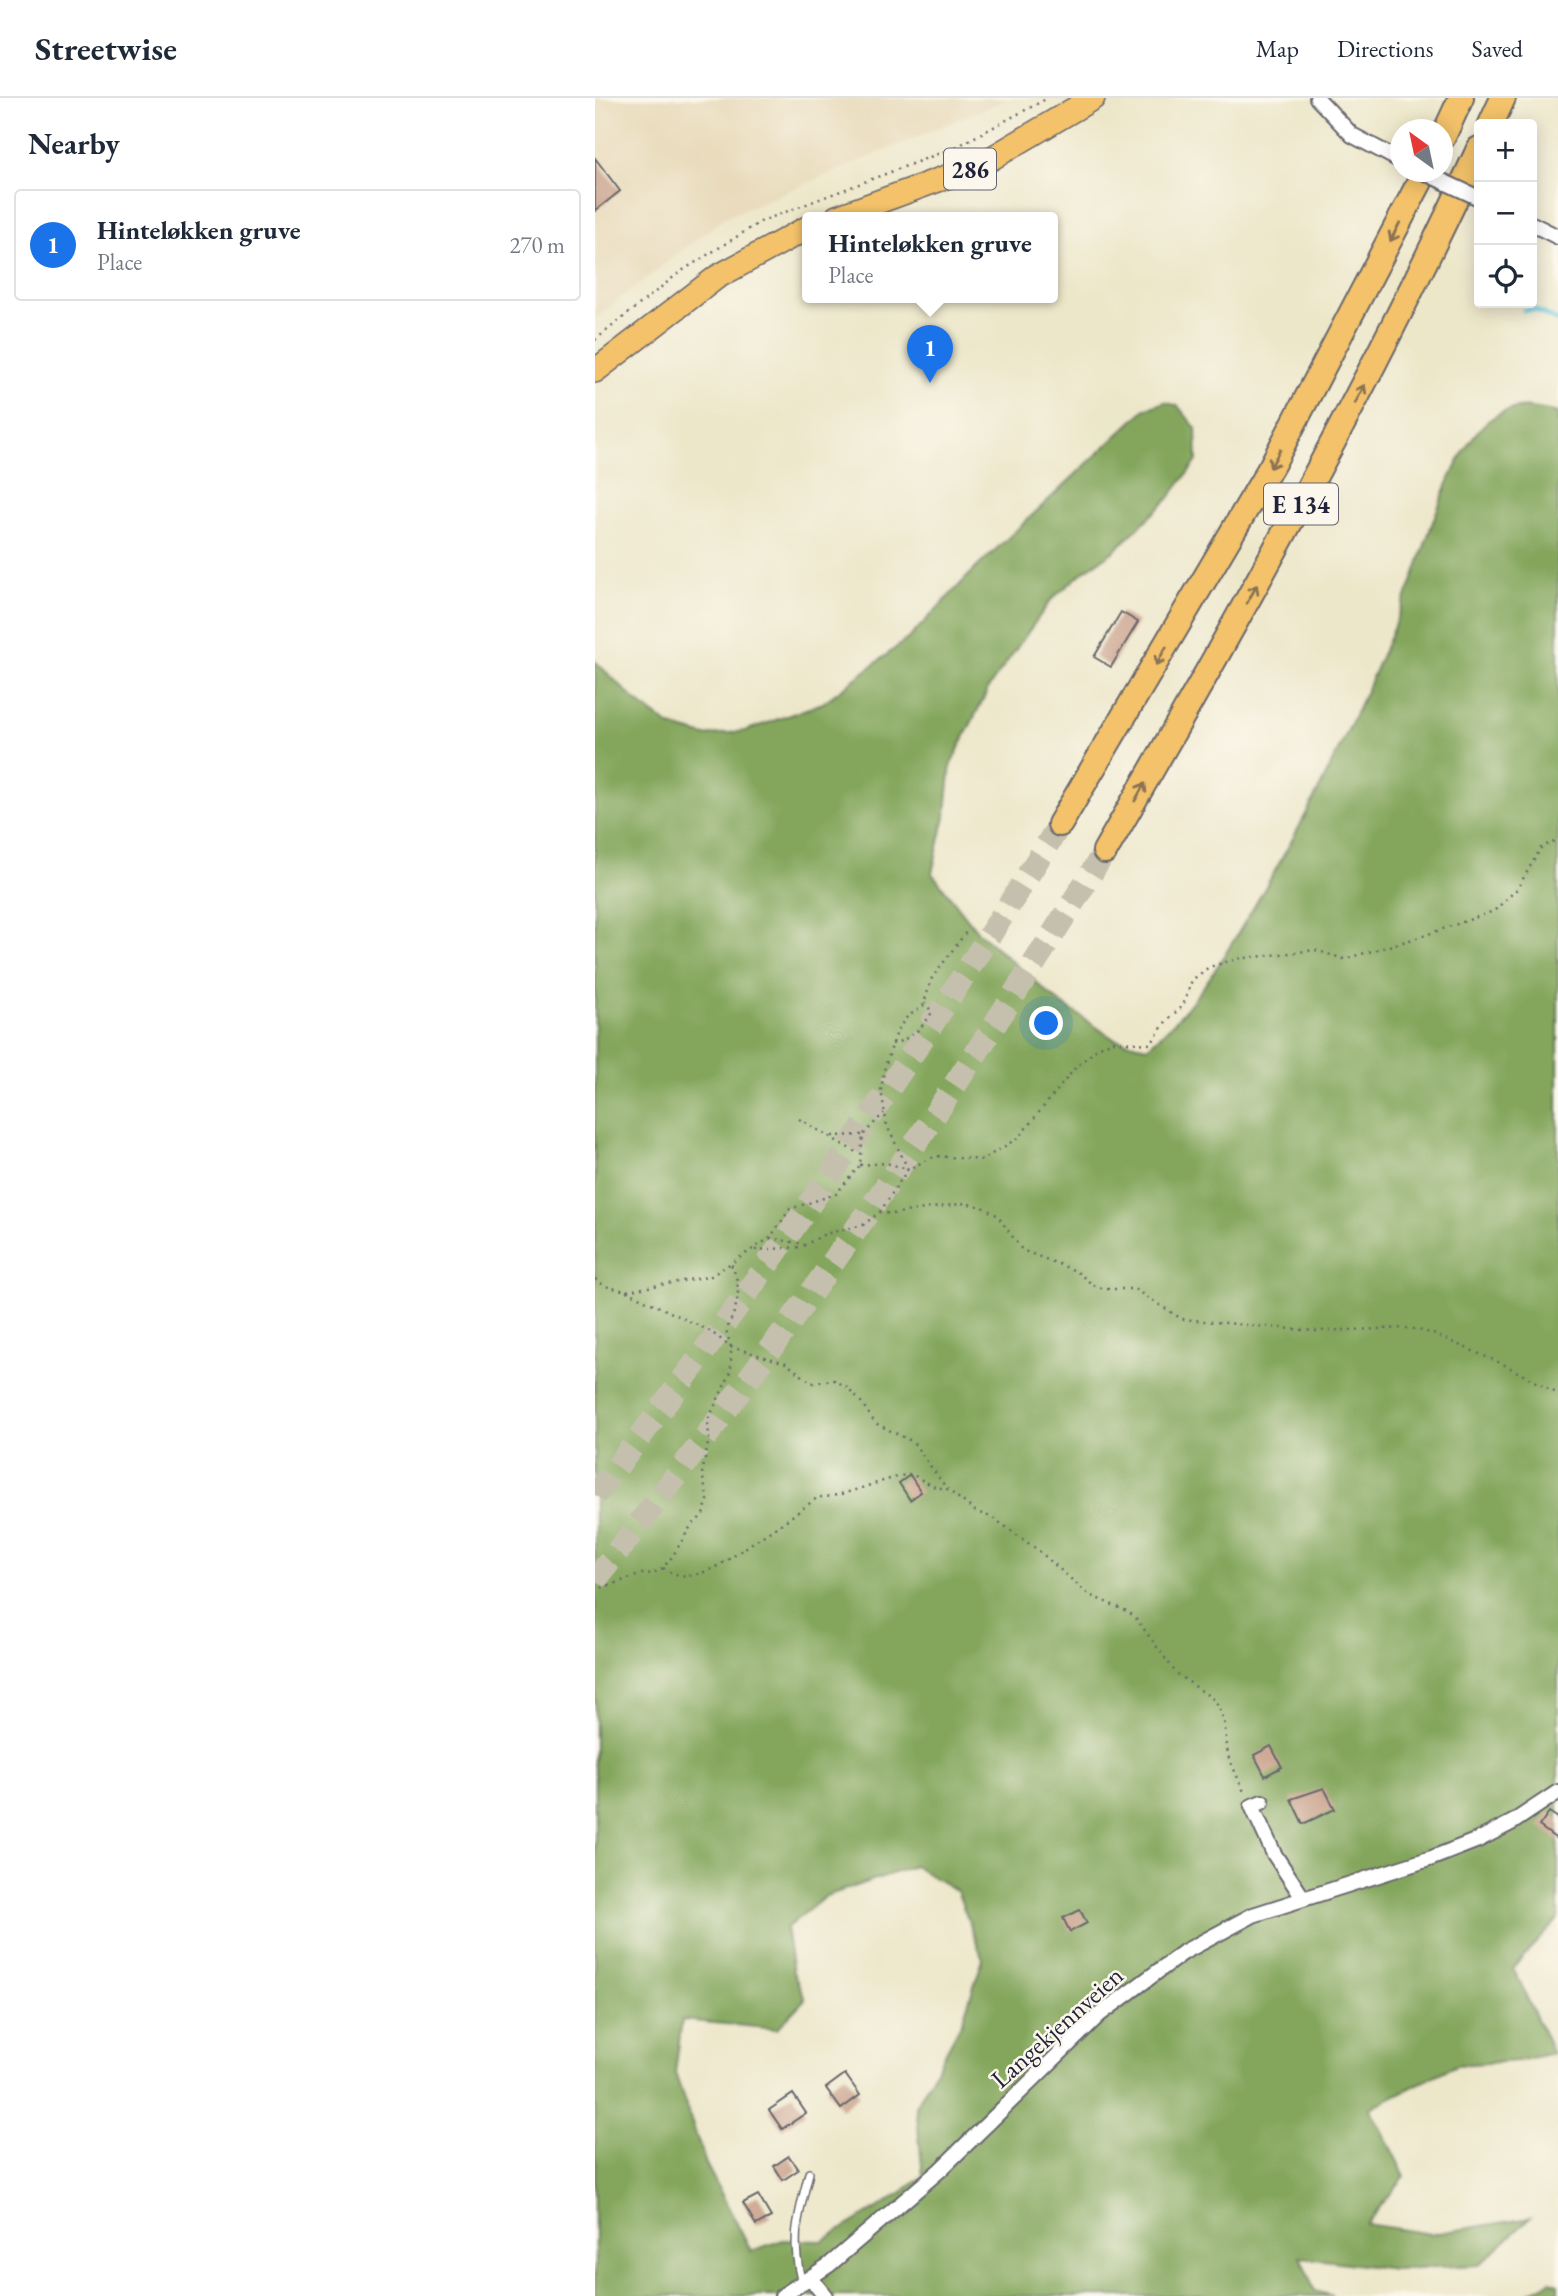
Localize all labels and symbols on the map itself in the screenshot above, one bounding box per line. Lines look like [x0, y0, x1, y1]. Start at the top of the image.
north arrow [1390, 119, 1453, 182]
road number: 286 [944, 148, 996, 190]
one-way arrow [1387, 221, 1401, 242]
pin: 1 [907, 325, 953, 383]
one-way arrow [1354, 384, 1368, 405]
one-way arrow [1268, 448, 1281, 469]
road number: E 134 [1264, 484, 1338, 524]
one-way arrow [1246, 584, 1259, 605]
one-way arrow [1154, 646, 1168, 666]
one-way arrow [1133, 782, 1147, 802]
your location [1029, 1006, 1063, 1040]
street label: Langekjennveien [984, 1958, 1131, 2095]

